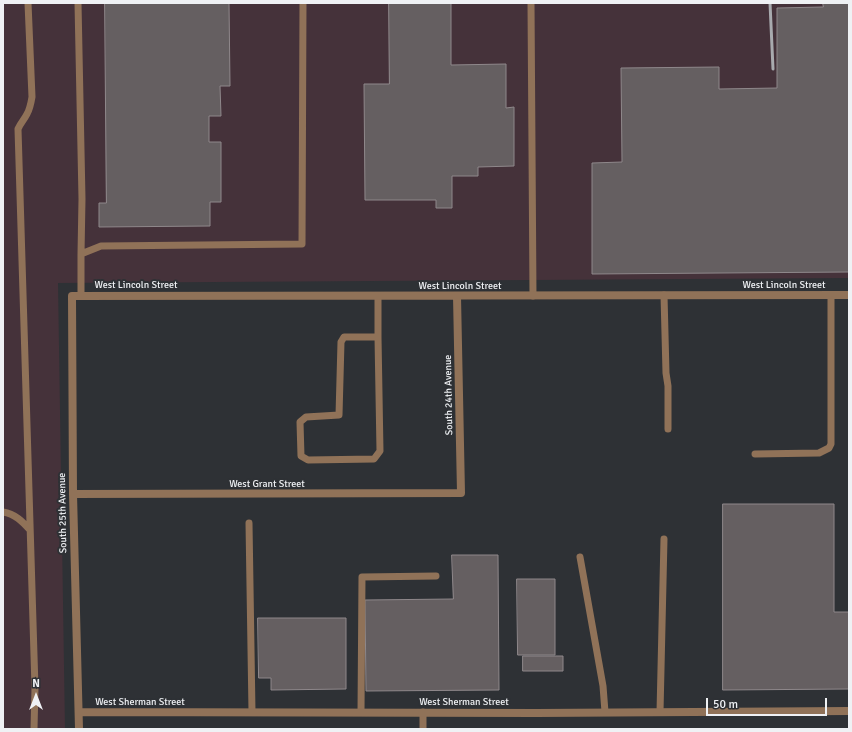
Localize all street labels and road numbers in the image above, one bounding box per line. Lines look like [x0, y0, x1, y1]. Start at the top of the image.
street label: West Lincoln Street [95, 279, 177, 291]
street label: West Lincoln Street [743, 279, 825, 291]
street label: West Lincoln Street [419, 280, 501, 292]
street label: South 24th Avenue [442, 355, 456, 435]
street label: South 25th Avenue [56, 473, 70, 553]
street label: West Grant Street [229, 478, 305, 490]
street label: West Sherman Street [95, 696, 185, 708]
street label: West Sherman Street [419, 696, 509, 708]

